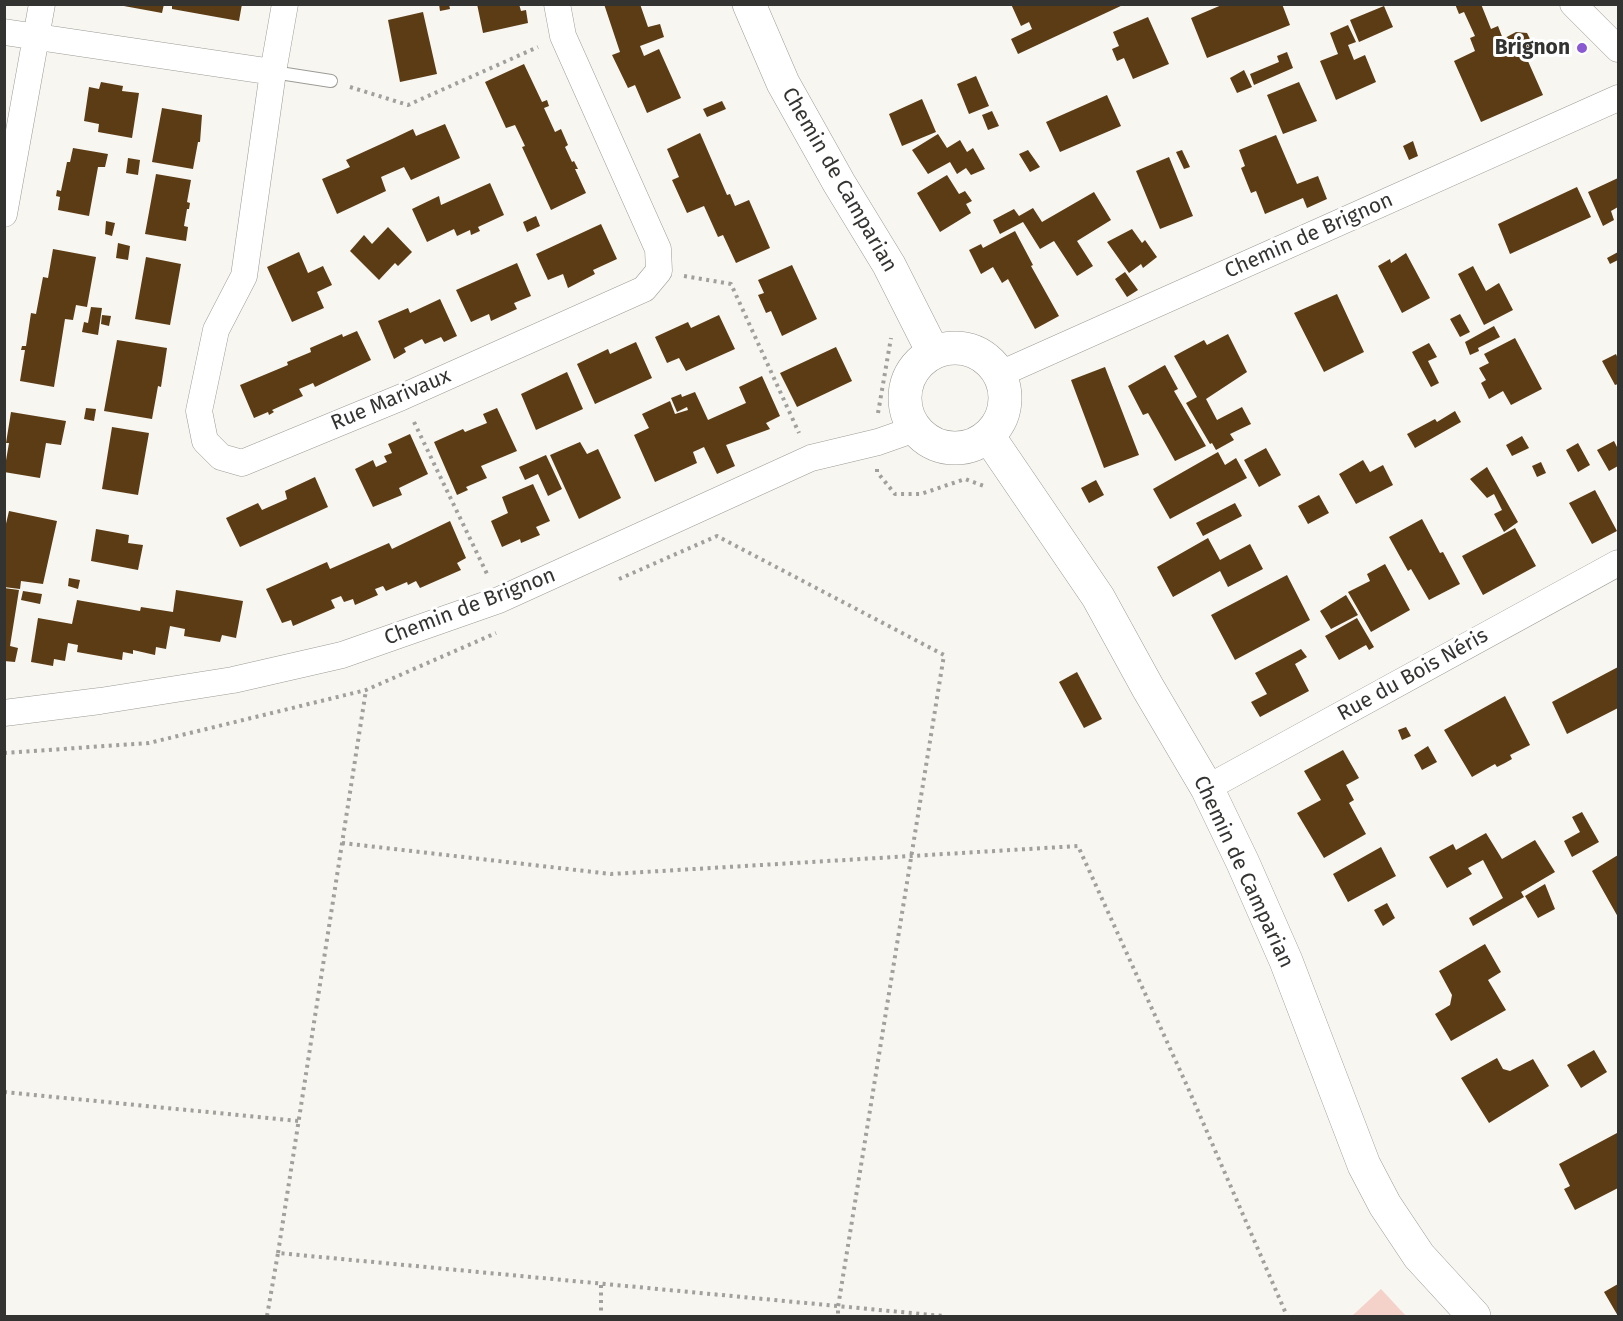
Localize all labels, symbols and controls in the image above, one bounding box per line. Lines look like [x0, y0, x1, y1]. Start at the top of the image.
place label: Brignon [1495, 35, 1570, 61]
marker: Brignon [1575, 41, 1589, 55]
street label: Chemin de Camparian [776, 83, 902, 277]
street label: Chemin de Brignon [1221, 188, 1397, 284]
street label: Rue Marivaux [327, 363, 455, 437]
street label: Chemin de Brignon [381, 563, 559, 651]
street label: Rue du Bois Néris [1333, 623, 1493, 727]
street label: Chemin de Camparian [1187, 772, 1299, 972]

